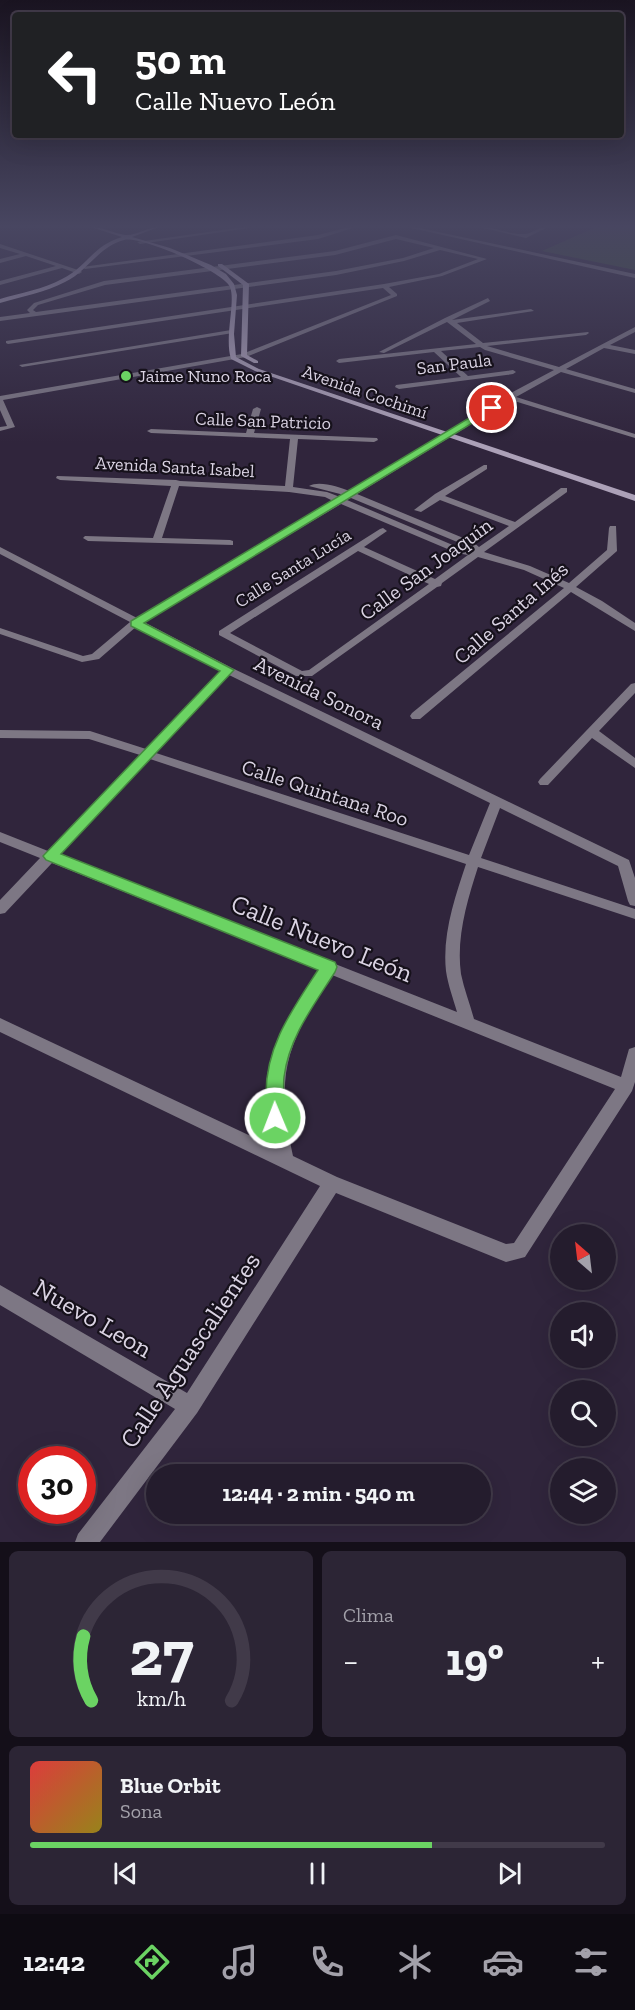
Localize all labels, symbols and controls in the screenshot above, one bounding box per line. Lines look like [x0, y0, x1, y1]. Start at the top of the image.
text: 50 m [135, 34, 226, 85]
icon: left [36, 36, 114, 114]
text: Calle Nuevo León [135, 85, 335, 117]
street label: San Paula [415, 348, 493, 379]
street label: Avenida Cochimí [299, 360, 431, 424]
place label: Jaime Nuno Roca [138, 365, 272, 387]
marker: Jaime Nuno Roca [119, 369, 133, 383]
pin [466, 382, 517, 433]
icon: arrive [475, 391, 508, 424]
street label: Calle San Patricio [195, 408, 331, 434]
street label: Avenida Santa Isabel [95, 452, 255, 482]
street label: Calle San Joaquín [354, 512, 497, 625]
street label: Calle Santa Lucía [231, 523, 355, 612]
street label: Calle Santa Inés [448, 556, 573, 669]
street label: Avenida Sonora [250, 650, 388, 735]
street label: Calle Quintana Roo [239, 754, 412, 831]
street label: Calle Nuevo León [227, 887, 418, 989]
position arrow [243, 1086, 307, 1150]
north arrow [550, 1224, 616, 1290]
map controls [550, 1224, 616, 1524]
street label: Calle Aguascalientes [113, 1246, 267, 1454]
street label: Nuevo Leon [28, 1271, 158, 1365]
button: sound [550, 1302, 616, 1368]
button: search [550, 1380, 616, 1446]
speed limit sign: 30 [18, 1446, 96, 1524]
button: layers [550, 1458, 616, 1524]
text: 12:44 · 2 min · 540 m [222, 1480, 415, 1507]
text: Clima [343, 1603, 394, 1627]
text: 27 [129, 1616, 193, 1691]
text: 19° [446, 1633, 504, 1687]
text: − [343, 1641, 358, 1680]
text: + [591, 1641, 605, 1680]
text: km/h [137, 1686, 185, 1711]
text: Blue Orbit [120, 1772, 220, 1799]
text: Sona [120, 1799, 162, 1823]
icon: previous [109, 1857, 142, 1890]
icon: pause [301, 1857, 334, 1890]
icon: next [493, 1857, 526, 1890]
icon: directions [131, 1941, 173, 1983]
icon: music [219, 1941, 261, 1983]
icon: phone [306, 1941, 348, 1983]
icon: climate [394, 1941, 436, 1983]
icon: car [482, 1941, 524, 1983]
icon: filters [570, 1941, 612, 1983]
text: 12:42 [23, 1946, 85, 1978]

